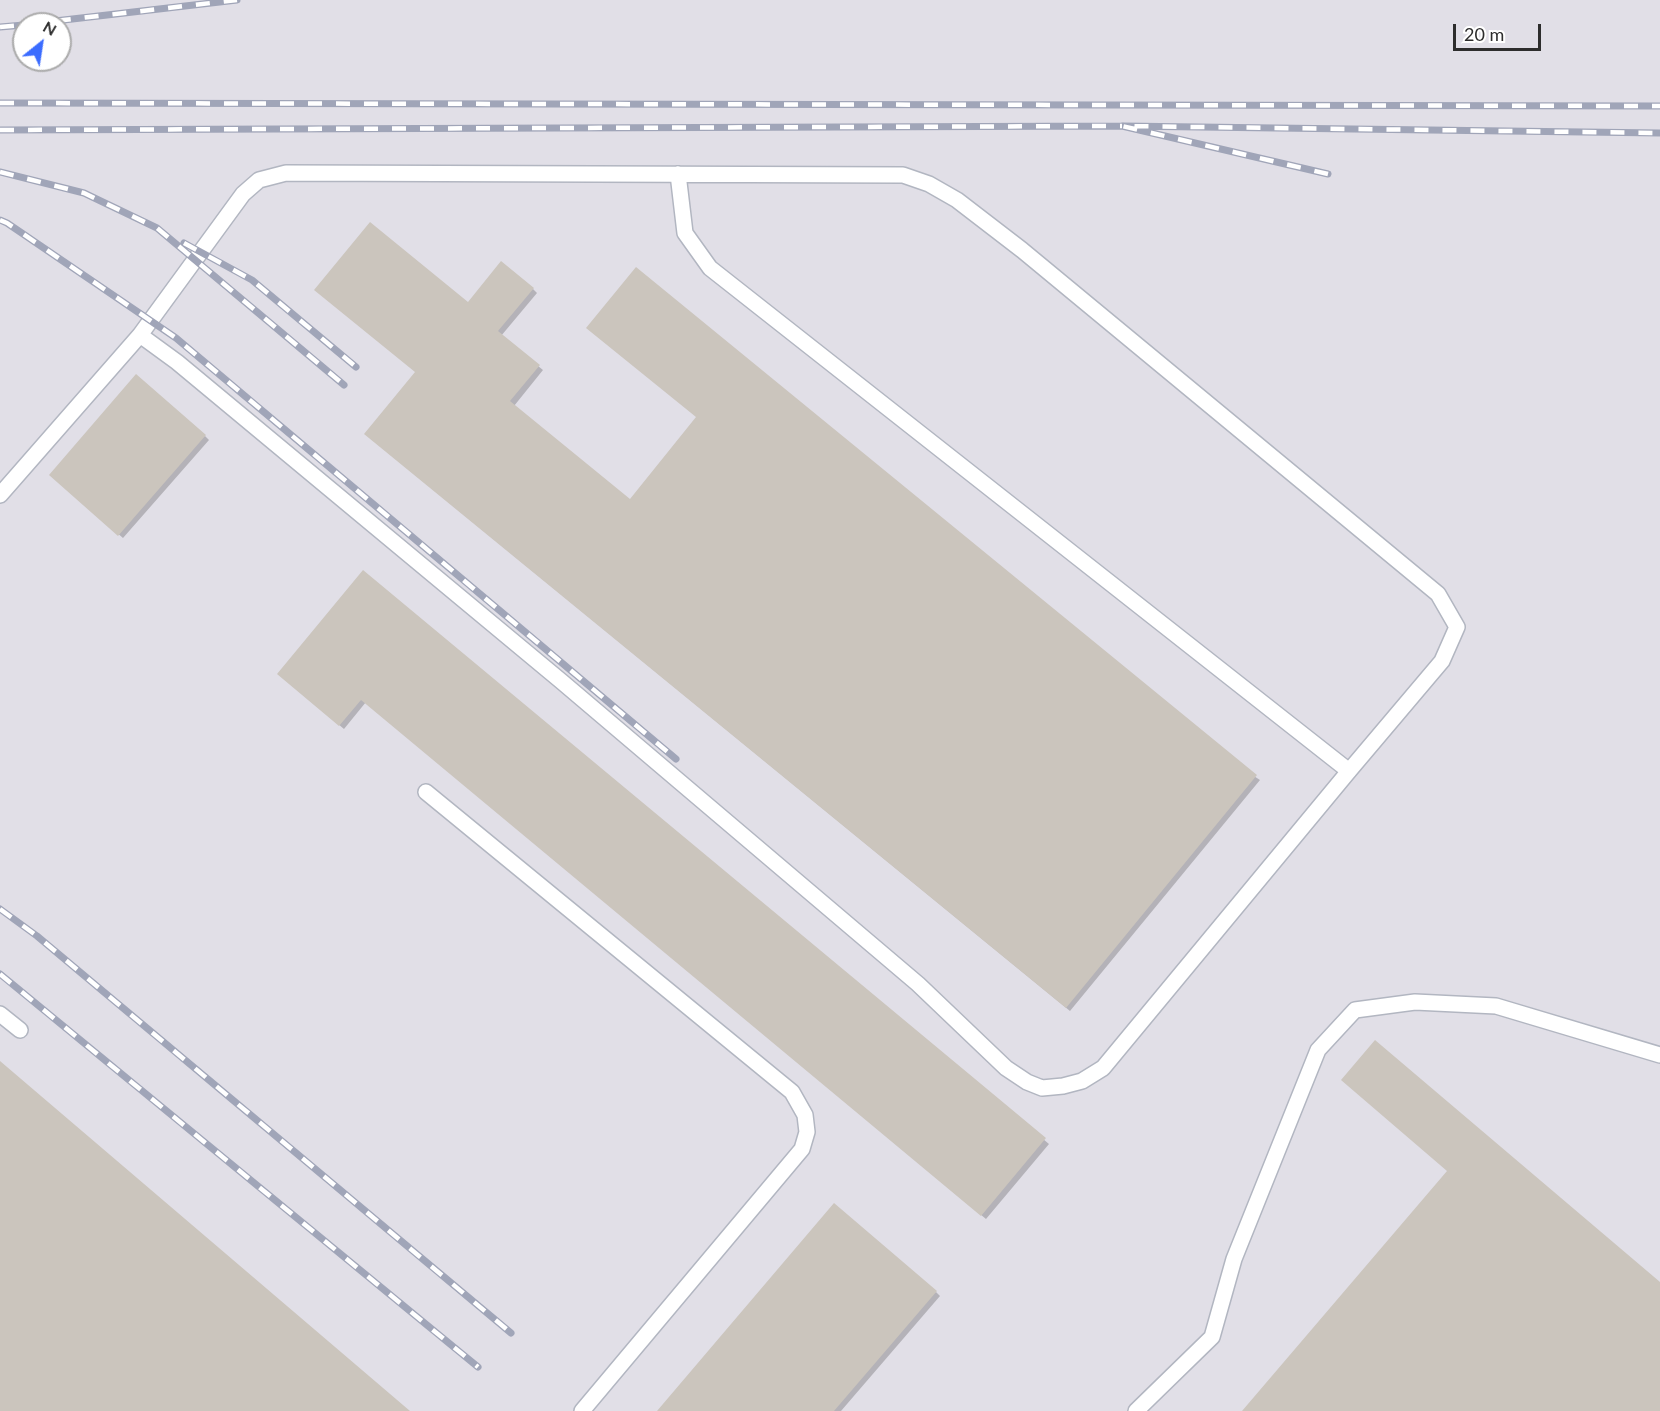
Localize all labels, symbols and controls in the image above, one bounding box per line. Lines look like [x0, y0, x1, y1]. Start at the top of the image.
north arrow [12, 12, 72, 72]
scale bar [1456, 12, 1544, 50]
text: N [40, 16, 60, 39]
text: 20 m [1464, 23, 1504, 45]

